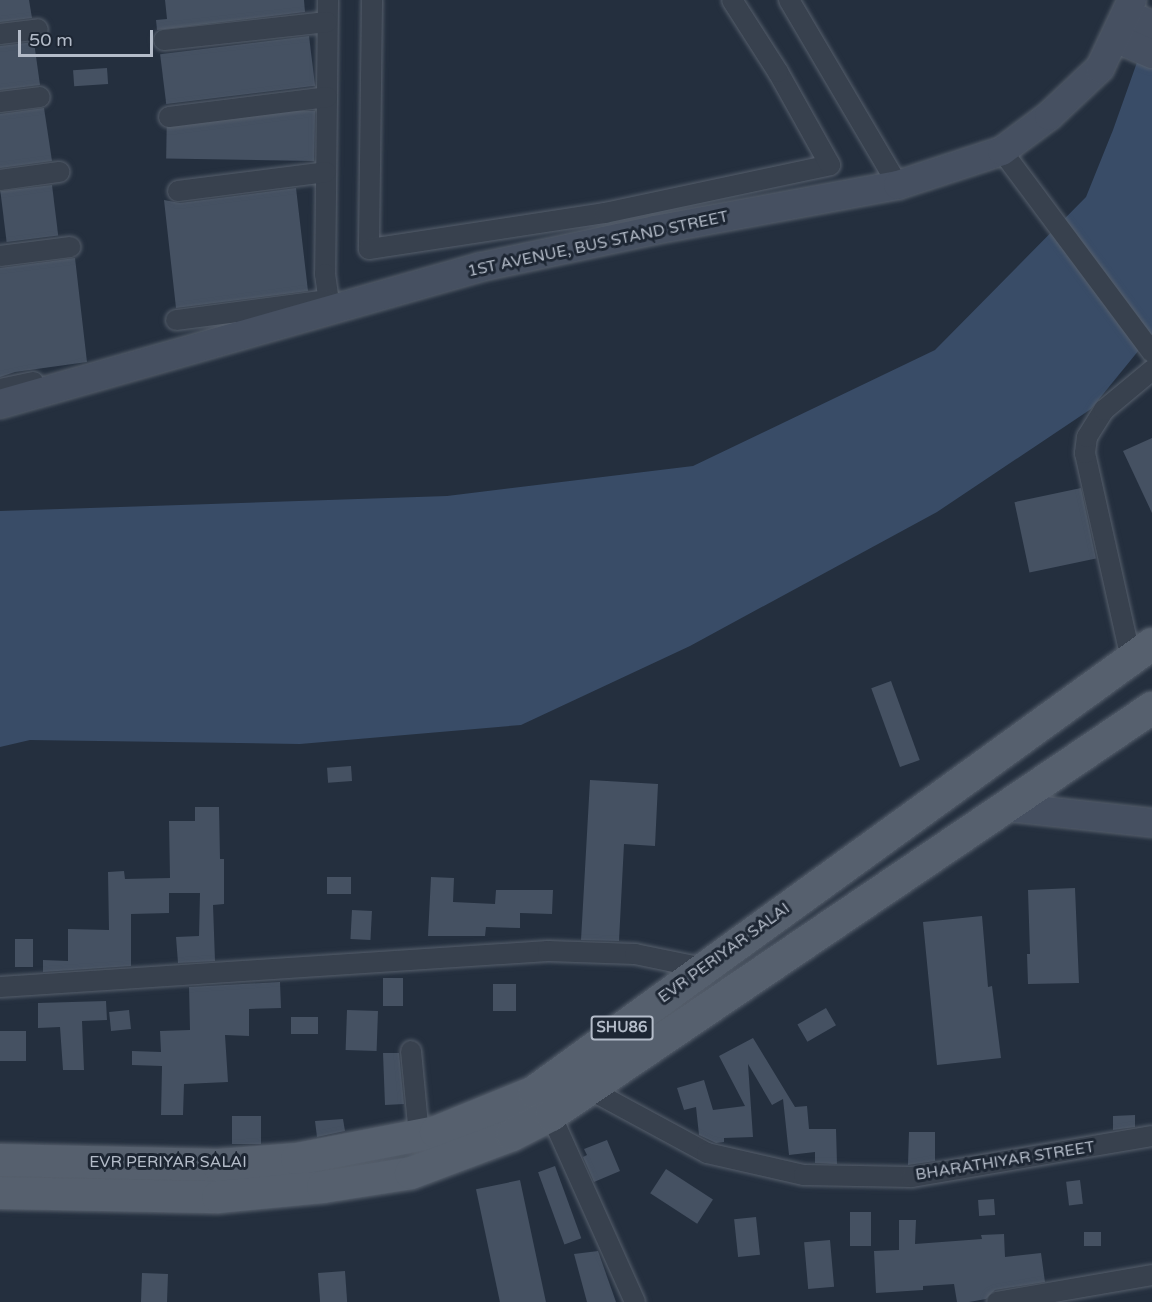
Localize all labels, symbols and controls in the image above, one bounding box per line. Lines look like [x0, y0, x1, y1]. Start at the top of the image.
scale bar [21, 18, 156, 56]
text: 50 m [29, 29, 73, 51]
street label: 1ST AVENUE, BUS STAND STREET [466, 207, 730, 281]
street label: EVR PERIYAR SALAI [655, 899, 793, 1007]
road number: SHU86 [590, 1016, 654, 1040]
street label: BHARATHIYAR STREET [914, 1137, 1096, 1185]
street label: EVR PERIYAR SALAI [89, 1152, 247, 1172]

